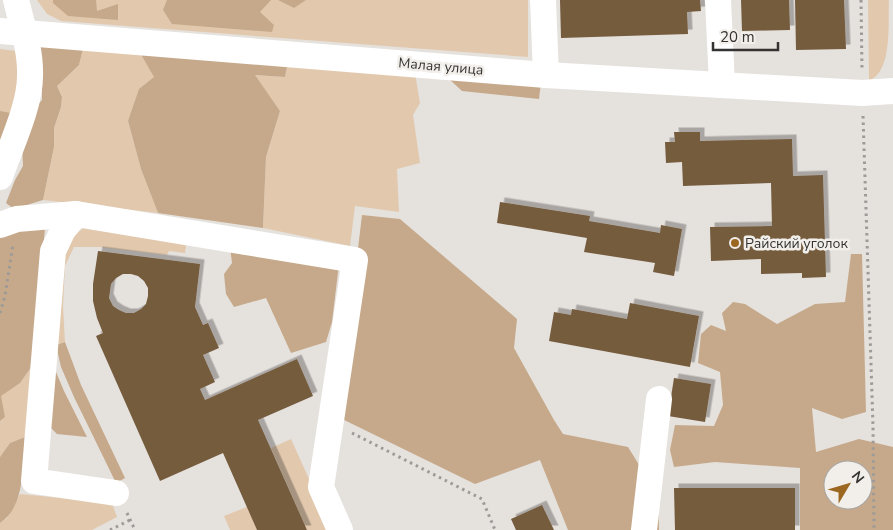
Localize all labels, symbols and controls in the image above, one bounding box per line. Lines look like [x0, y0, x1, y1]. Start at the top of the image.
scale bar [713, 20, 778, 52]
text: 20 m [720, 27, 755, 47]
street label: Малая улица [398, 53, 484, 80]
place label: Райский уголок [745, 234, 849, 253]
marker: Райский уголок [729, 237, 741, 249]
north arrow [823, 460, 873, 510]
text: N [847, 467, 869, 487]

